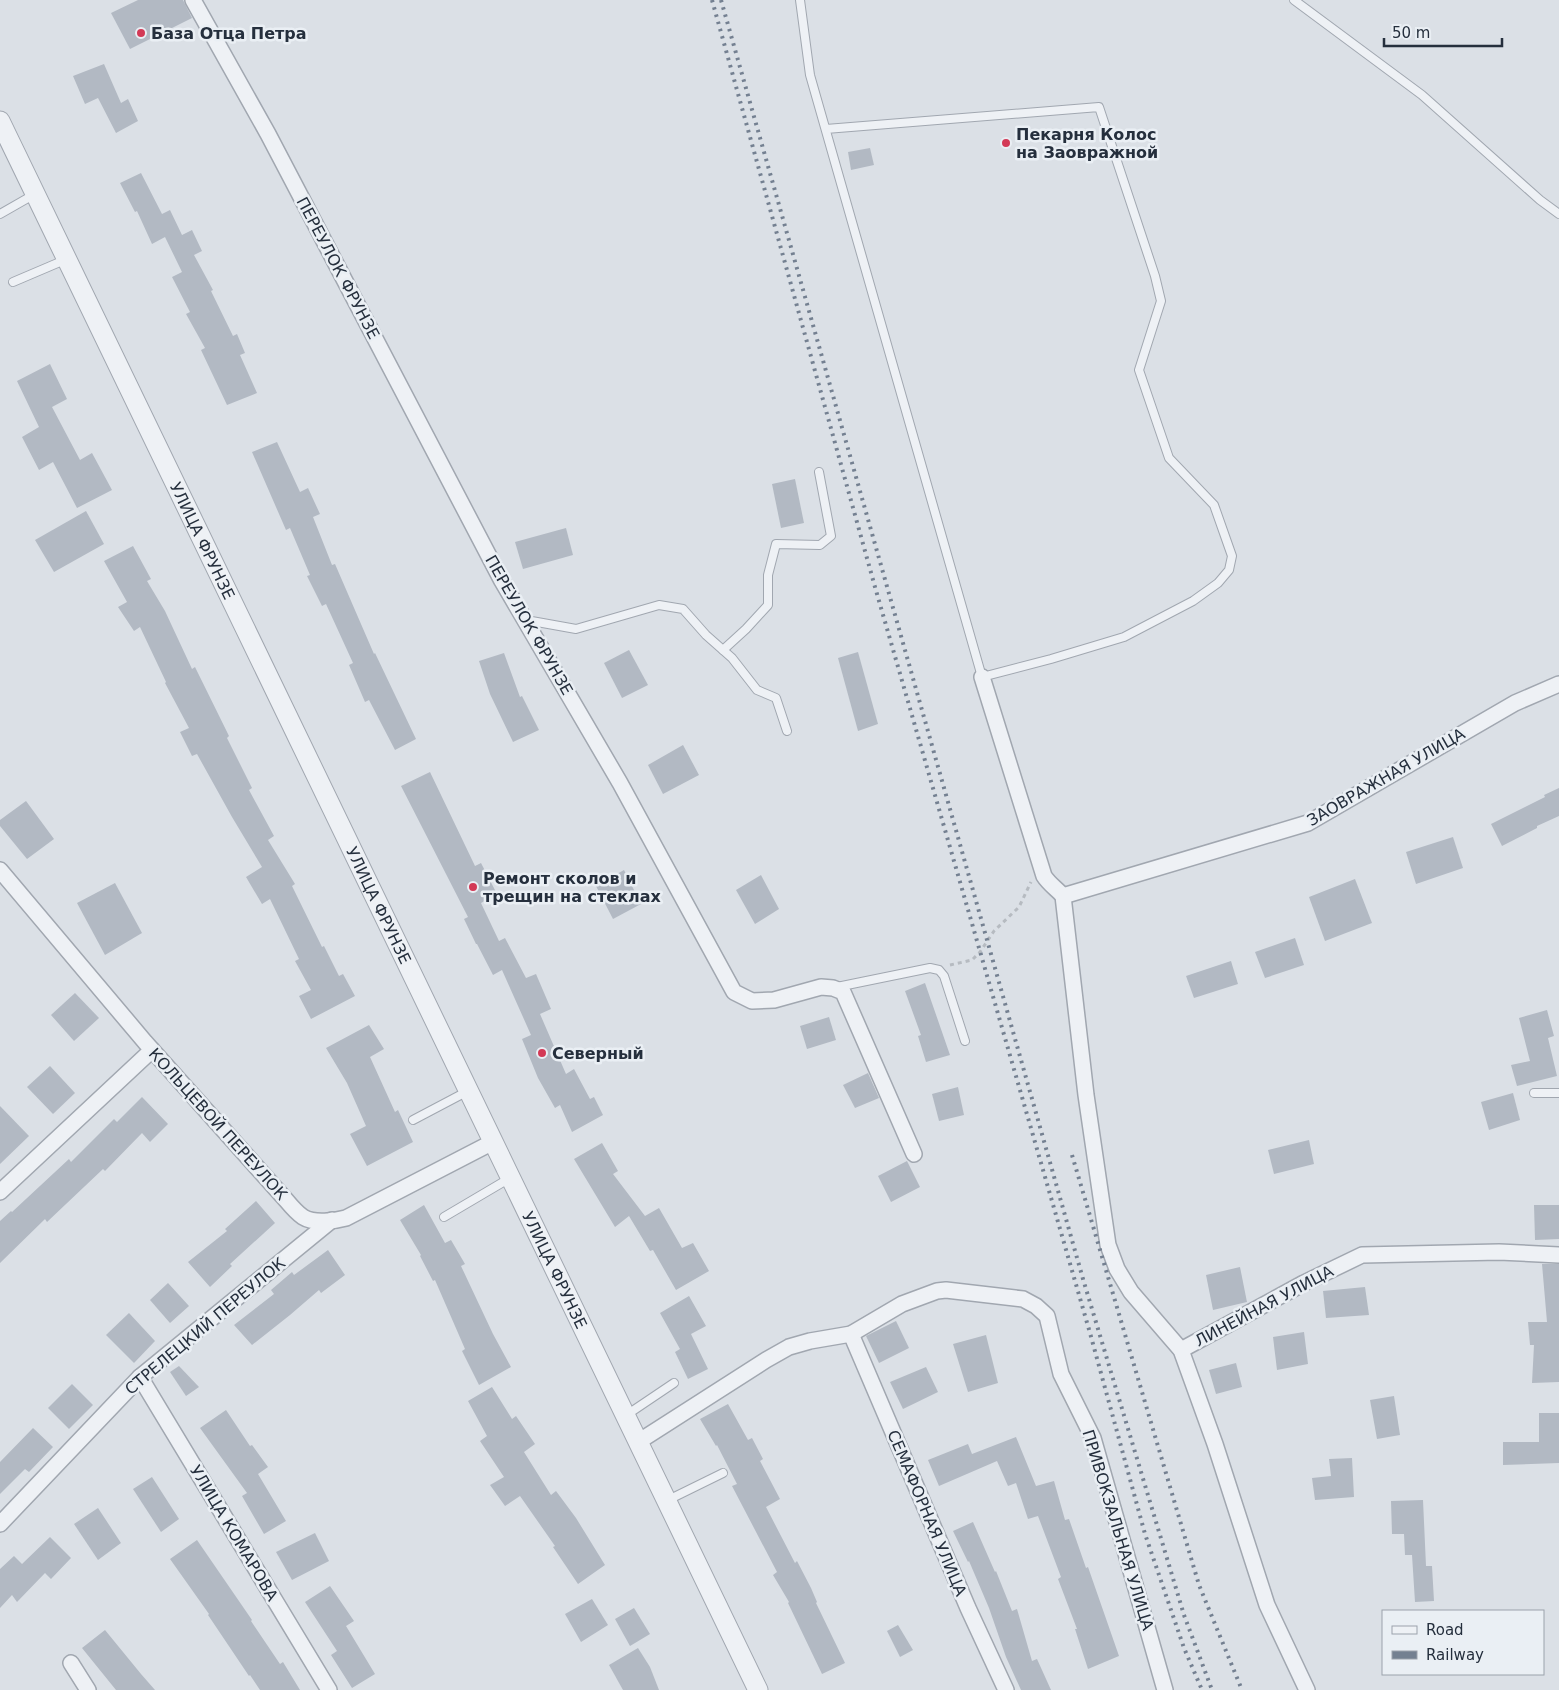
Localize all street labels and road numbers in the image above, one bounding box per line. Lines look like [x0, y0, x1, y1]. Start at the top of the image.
street label: ПЕРЕУЛОК ФРУНЗЕ [292, 194, 384, 342]
street label: УЛИЦА ФРУНЗЕ [166, 479, 239, 602]
street label: ПЕРЕУЛОК ФРУНЗЕ [481, 552, 577, 698]
street label: ЗАОВРАЖНАЯ УЛИЦА [1304, 724, 1468, 830]
street label: УЛИЦА ФРУНЗЕ [343, 844, 415, 967]
street label: КОЛЬЦЕВОЙ ПЕРЕУЛОК [145, 1044, 292, 1204]
street label: УЛИЦА ФРУНЗЕ [519, 1208, 591, 1332]
street label: СТРЕЛЕЦКИЙ ПЕРЕУЛОК [121, 1253, 289, 1399]
street label: ЛИНЕЙНАЯ УЛИЦА [1191, 1261, 1337, 1351]
street label: СЕМАФОРНАЯ УЛИЦА [883, 1427, 971, 1599]
street label: ПРИВОКЗАЛЬНАЯ УЛИЦА [1078, 1427, 1158, 1633]
street label: УЛИЦА КОМАРОВА [186, 1462, 282, 1604]

